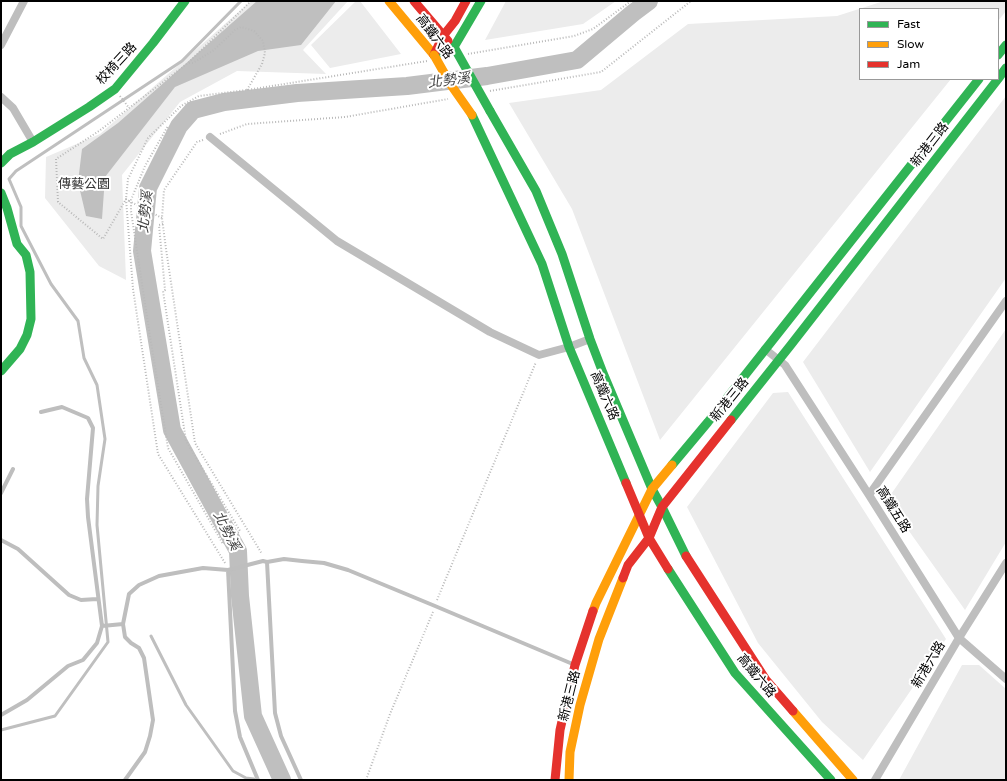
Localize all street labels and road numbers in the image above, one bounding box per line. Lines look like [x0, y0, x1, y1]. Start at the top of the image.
street label: 高鐵六路 [412, 12, 456, 62]
street label: 校椅三路 [94, 40, 140, 88]
street label: 新港三路 [908, 120, 952, 170]
street label: 高鐵六路 [587, 369, 621, 423]
street label: 新港三路 [708, 375, 752, 425]
street label: 高鐵五路 [873, 484, 913, 536]
street label: 新港六路 [909, 639, 949, 691]
street label: 高鐵六路 [733, 651, 779, 701]
street label: 新港三路 [556, 669, 584, 723]

